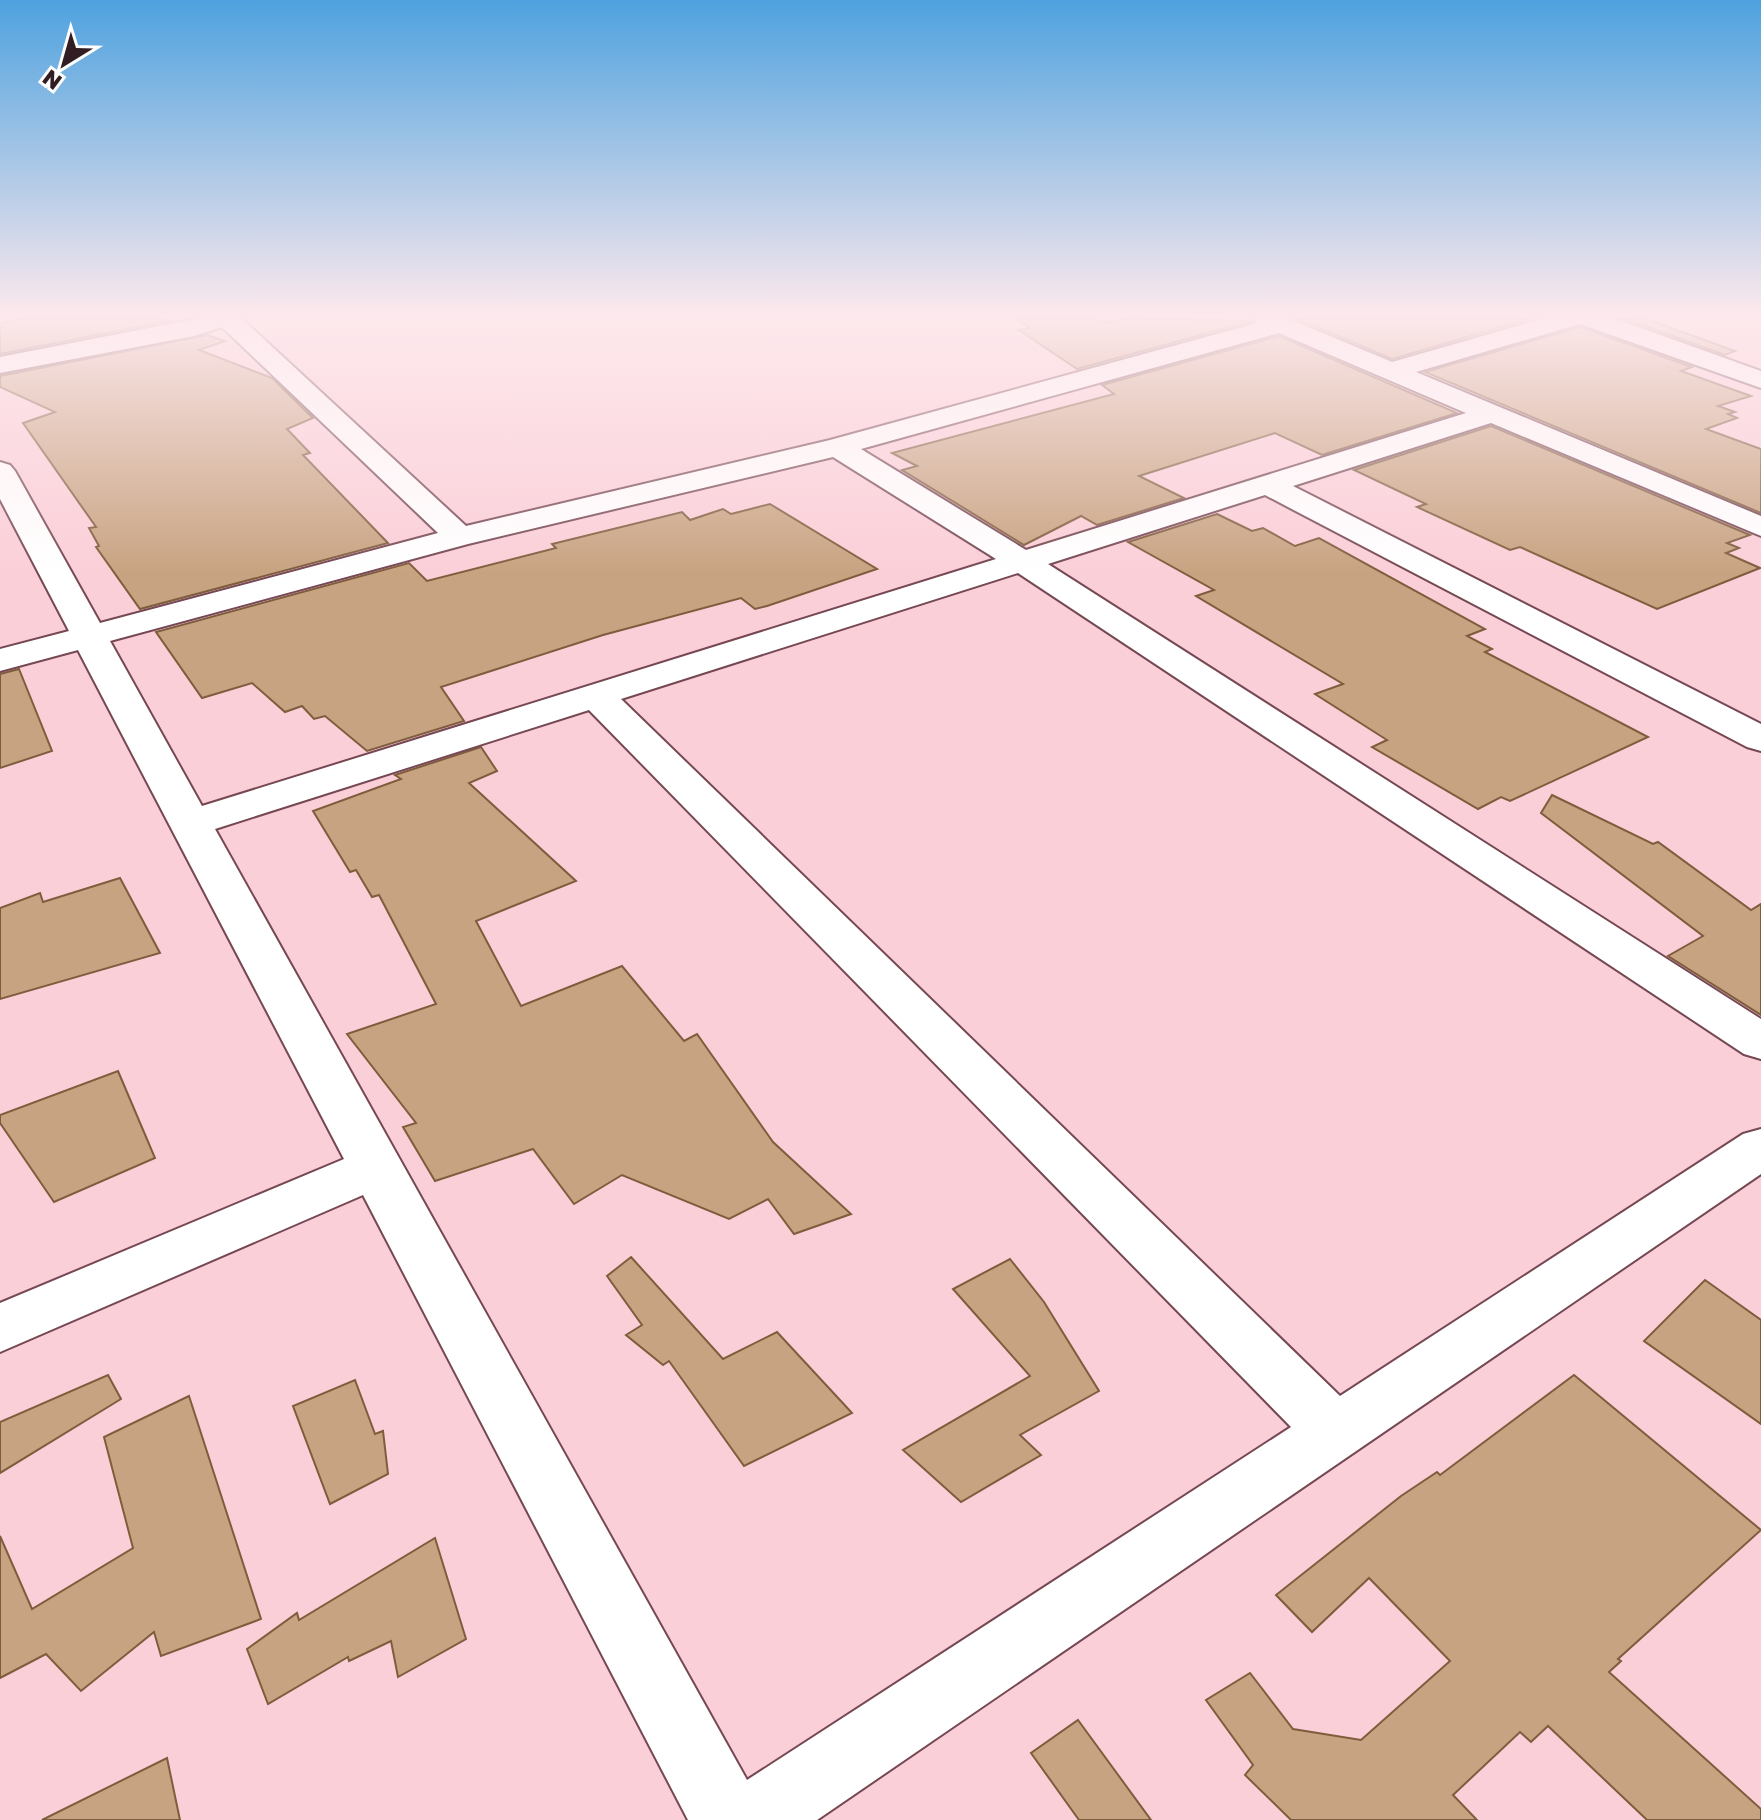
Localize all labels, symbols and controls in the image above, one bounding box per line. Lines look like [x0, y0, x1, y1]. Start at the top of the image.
north arrow [24, 24, 104, 104]
text: N [37, 65, 66, 96]

